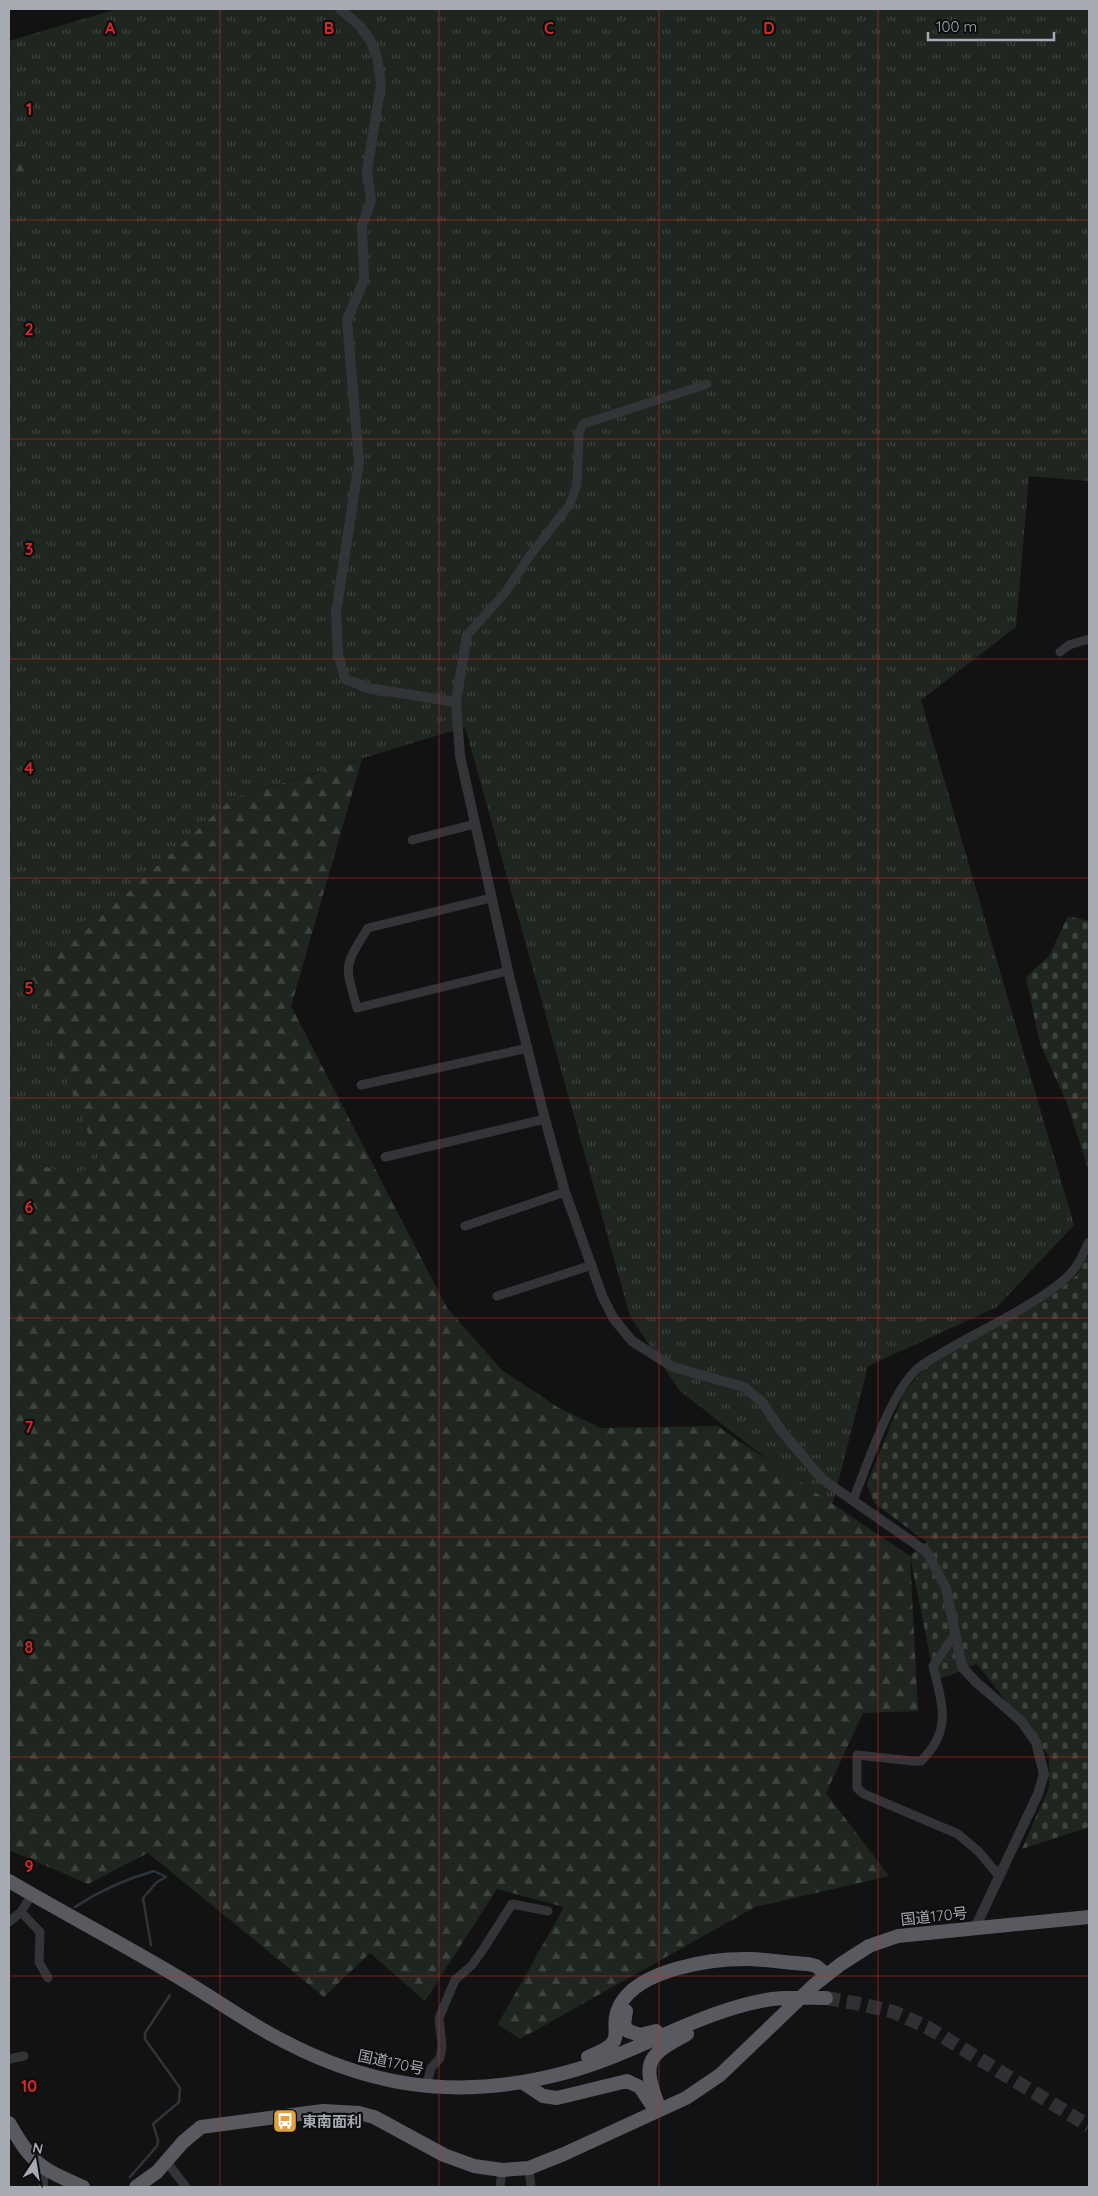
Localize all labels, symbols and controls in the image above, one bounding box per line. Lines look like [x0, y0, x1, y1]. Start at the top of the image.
scale bar [928, 10, 1054, 42]
text: 100 m [936, 17, 977, 36]
text: A [105, 18, 116, 38]
text: B [324, 18, 334, 38]
text: C [544, 18, 554, 38]
text: D [763, 18, 775, 38]
text: 1 [26, 99, 32, 119]
text: 2 [24, 319, 34, 339]
text: 3 [25, 539, 33, 559]
text: 4 [24, 758, 34, 778]
text: 5 [24, 978, 34, 998]
text: 6 [25, 1197, 34, 1217]
text: 7 [25, 1417, 34, 1437]
text: 8 [25, 1637, 34, 1657]
text: 9 [24, 1856, 34, 1876]
street label: 国道170号 [900, 1903, 968, 1929]
street label: 国道170号 [356, 2046, 426, 2078]
text: 10 [21, 2076, 37, 2096]
bus stop icon: 東南面利 [272, 2108, 298, 2134]
place label: 東南面利 [302, 2112, 362, 2131]
north arrow [10, 2136, 60, 2186]
text: N [31, 2138, 45, 2158]

